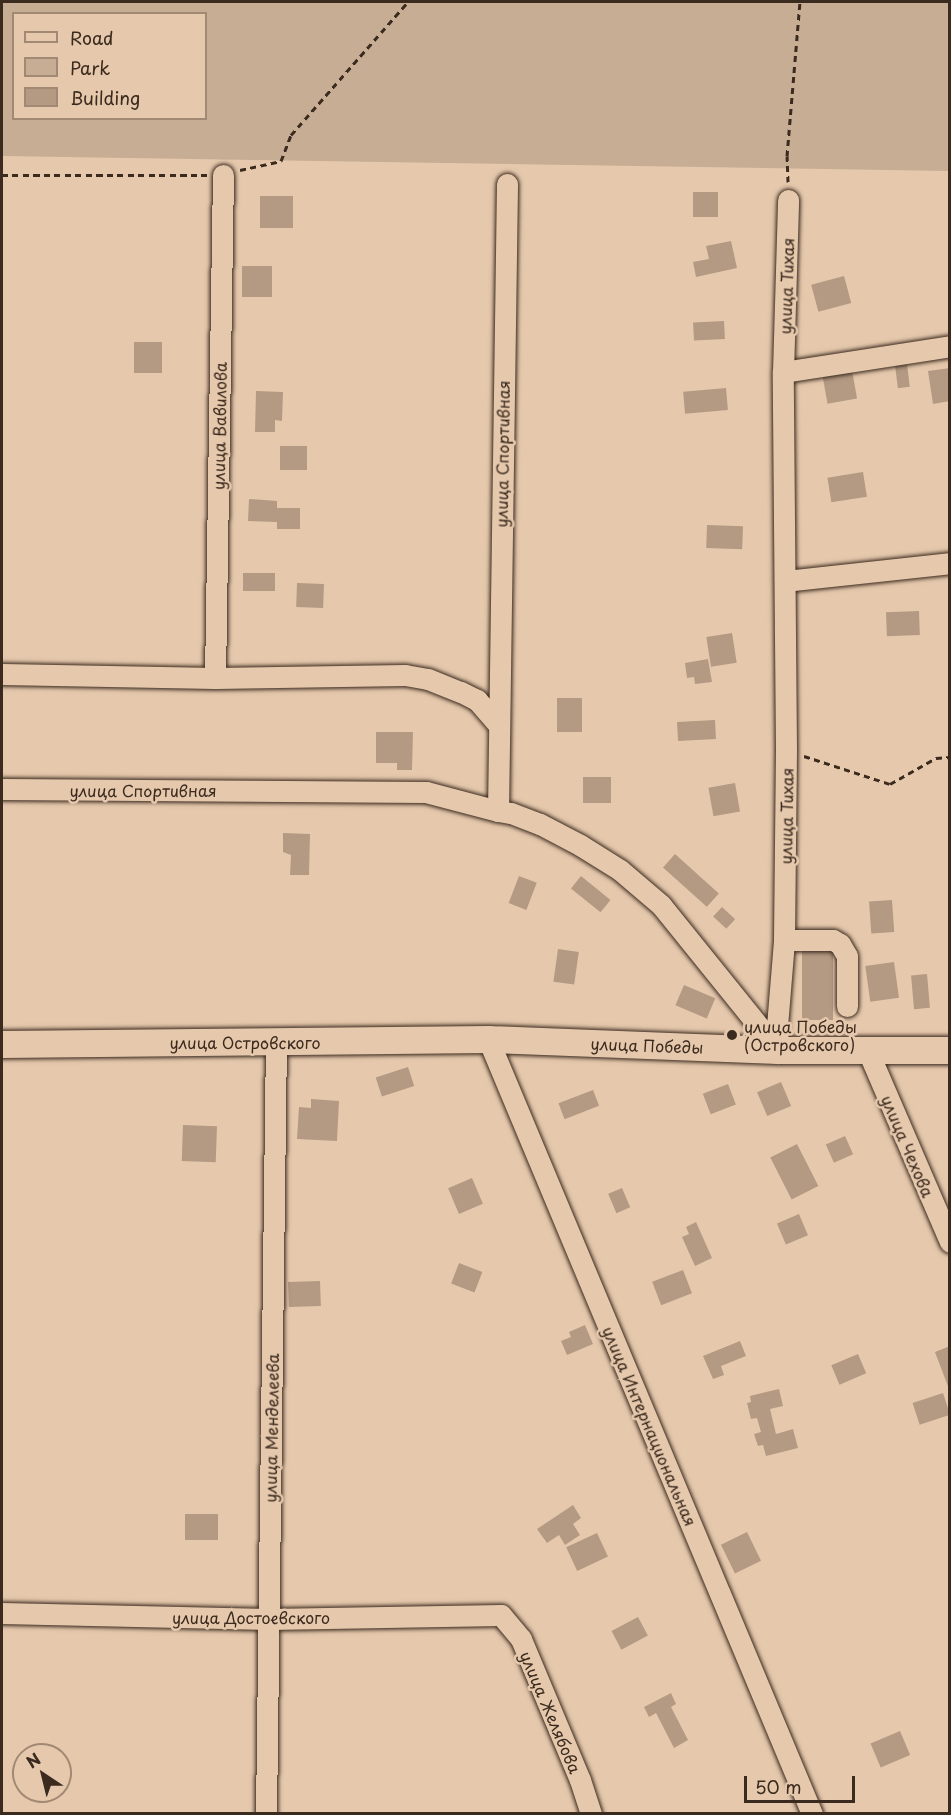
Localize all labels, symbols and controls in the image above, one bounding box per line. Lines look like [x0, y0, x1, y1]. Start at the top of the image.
legend [12, 12, 207, 120]
text: Road [70, 24, 114, 51]
text: Park [70, 54, 110, 81]
text: Building [70, 84, 140, 111]
street label: улица Тихая [775, 237, 797, 335]
street label: улица Вавилова [208, 362, 230, 490]
street label: улица Спортивная [491, 380, 513, 528]
street label: улица Тихая [776, 767, 796, 865]
street label: улица Спортивная [69, 780, 217, 800]
place label: улица Победы (Островского) [744, 1016, 858, 1054]
marker: улица Победы (Островского) [725, 1028, 739, 1042]
street label: улица Островского [169, 1032, 321, 1052]
street label: улица Победы [590, 1033, 704, 1057]
street label: улица Чехова [878, 1092, 938, 1200]
street label: улица Интернациональная [599, 1323, 701, 1529]
street label: улица Менделеева [260, 1353, 282, 1503]
street label: улица Достоевского [172, 1607, 330, 1627]
street label: улица Желябова [516, 1648, 586, 1776]
north arrow [12, 1743, 72, 1803]
text: N [21, 1746, 45, 1773]
scale bar [747, 1764, 858, 1802]
text: 50 m [755, 1773, 802, 1800]

